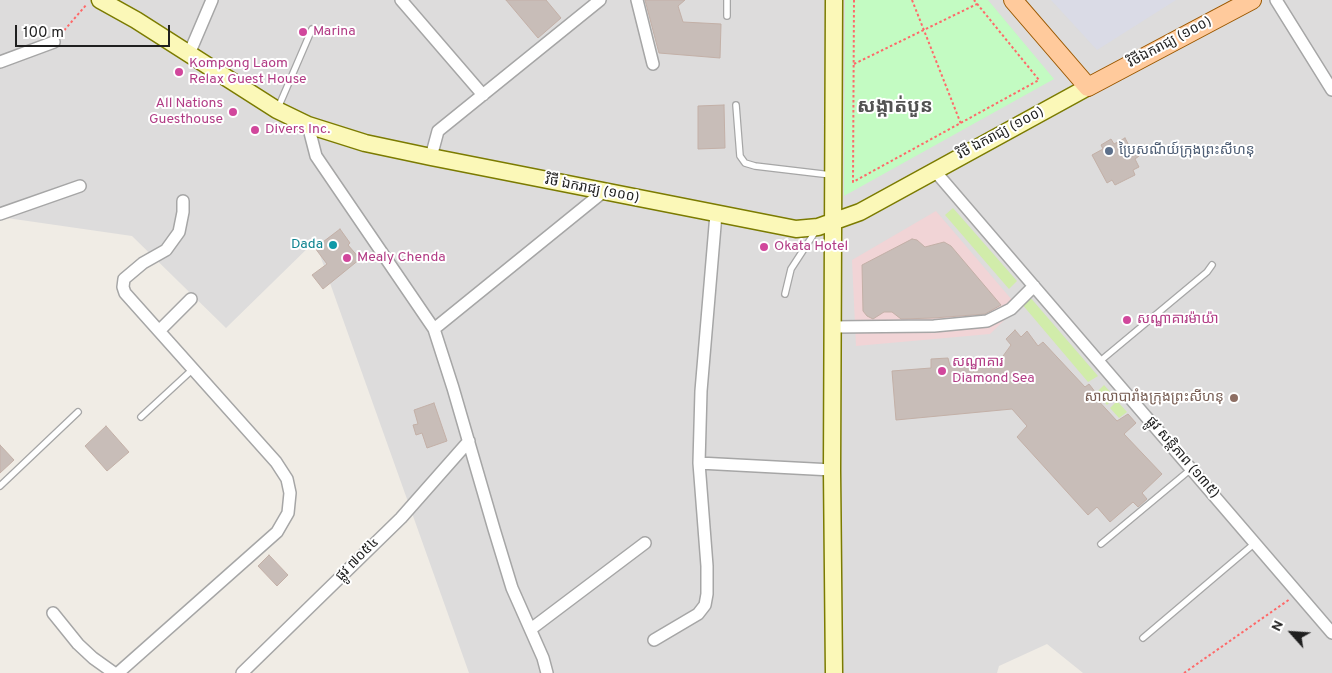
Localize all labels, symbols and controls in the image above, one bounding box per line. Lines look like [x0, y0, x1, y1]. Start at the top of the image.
street label: វិថីឯករាជ្យ (១០០) [1125, 14, 1215, 72]
scale bar [18, 15, 172, 47]
text: 100 m [23, 24, 64, 43]
place label: Marina [313, 24, 356, 40]
marker: Marina [297, 26, 309, 38]
place label: Kompong Laom Relax Guest House [189, 56, 307, 88]
marker: Kompong Laom Relax Guest House [173, 66, 185, 78]
place label: All Nations Guesthouse [149, 96, 223, 128]
district label: សង្កាត់បួន [857, 97, 933, 119]
street label: វិថី ឯករាជ្យ (១០០) [955, 104, 1047, 164]
marker: All Nations Guesthouse [227, 106, 239, 118]
place label: Divers Inc. [265, 122, 330, 138]
marker: Divers Inc. [249, 124, 261, 136]
place label: ប្រៃសណីយ៍ក្រុងព្រះសីហនុ [1119, 143, 1255, 159]
marker: ប្រៃសណីយ៍ក្រុងព្រះសីហនុ [1103, 145, 1115, 157]
street label: វិថី ឯករាជ្យ (១០០) [543, 173, 641, 207]
place label: Dada [291, 237, 323, 253]
marker: Dada [327, 239, 339, 251]
place label: Okata Hotel [774, 239, 848, 255]
marker: Okata Hotel [758, 241, 770, 253]
place label: Mealy Chenda [357, 250, 446, 266]
marker: Mealy Chenda [341, 252, 353, 264]
place label: សណ្ឋាគារម៉ាយ៉ា [1137, 312, 1219, 328]
marker: សណ្ឋាគារម៉ាយ៉ា [1121, 314, 1133, 326]
place label: សណ្ឋាគារ Diamond Sea [952, 355, 1035, 388]
marker: សណ្ឋាគារ Diamond Sea [936, 365, 948, 377]
place label: សាលាបារាំងក្រុងព្រះសីហនុ [1085, 390, 1224, 406]
marker: សាលាបារាំងក្រុងព្រះសីហនុ [1228, 392, 1240, 404]
street label: ផ្លូវ សន្តិភាព (១៣៥) [1142, 414, 1222, 502]
street label: ផ្លូវ ៧០៥៤ [333, 535, 383, 585]
north arrow [1267, 608, 1317, 658]
text: N [1268, 618, 1288, 634]

